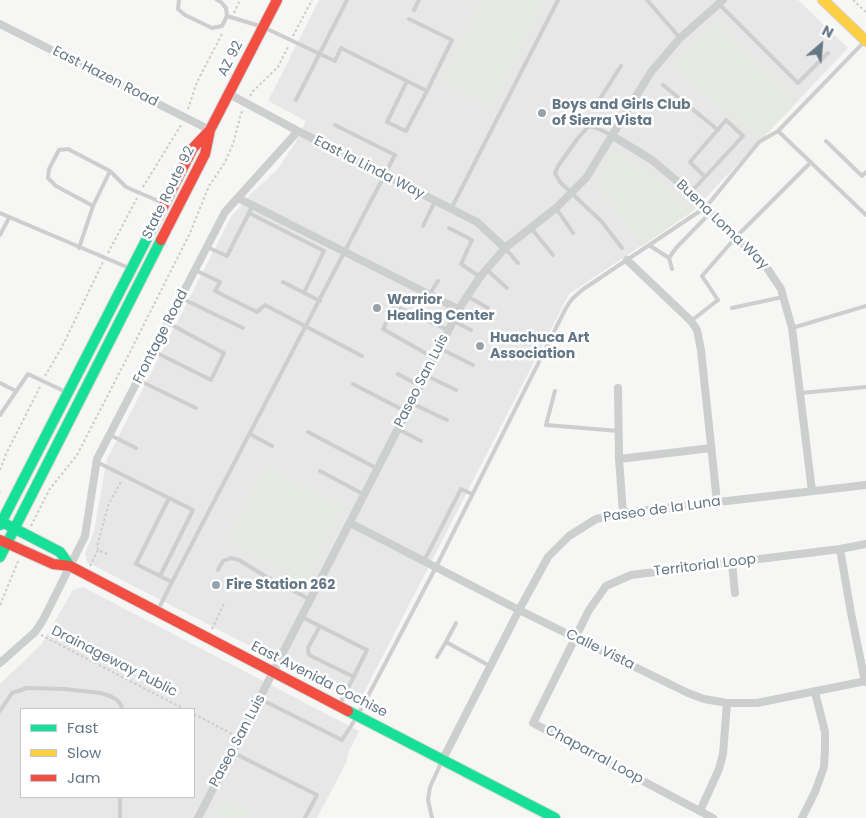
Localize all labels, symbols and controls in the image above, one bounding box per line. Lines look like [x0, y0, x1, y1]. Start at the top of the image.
north arrow [796, 20, 846, 70]
text: N [819, 20, 837, 43]
street label: AZ 92 [215, 38, 247, 80]
street label: East Hazen Road [49, 43, 161, 111]
place label: Boys and Girls Club of Sierra Vista [552, 97, 691, 130]
marker: Boys and Girls Club of Sierra Vista [536, 107, 548, 119]
street label: East la Linda Way [311, 133, 427, 203]
street label: State Route 92 [139, 144, 199, 242]
street label: Buena Loma Way [672, 177, 772, 273]
street label: Frontage Road [130, 287, 192, 387]
place label: Warrior Healing Center [387, 292, 495, 324]
marker: Warrior Healing Center [371, 302, 383, 314]
place label: Huachuca Art Association [490, 330, 589, 362]
street label: Paseo San Luis [391, 332, 453, 430]
marker: Huachuca Art Association [474, 340, 486, 352]
street label: Paseo de la Luna [602, 493, 722, 527]
street label: Territorial Loop [653, 551, 757, 581]
place label: Fire Station 262 [226, 577, 335, 593]
marker: Fire Station 262 [210, 579, 222, 591]
street label: Drainageway Public [48, 623, 180, 701]
street label: Calle Vista [563, 626, 637, 674]
street label: East Avenida Cochise [248, 638, 390, 722]
street label: Paseo San Luis [207, 692, 269, 790]
legend [20, 708, 195, 798]
text: Fast [67, 717, 98, 738]
street label: Chaparral Loop [542, 722, 646, 788]
text: Slow [67, 742, 101, 763]
text: Jam [67, 767, 101, 788]

